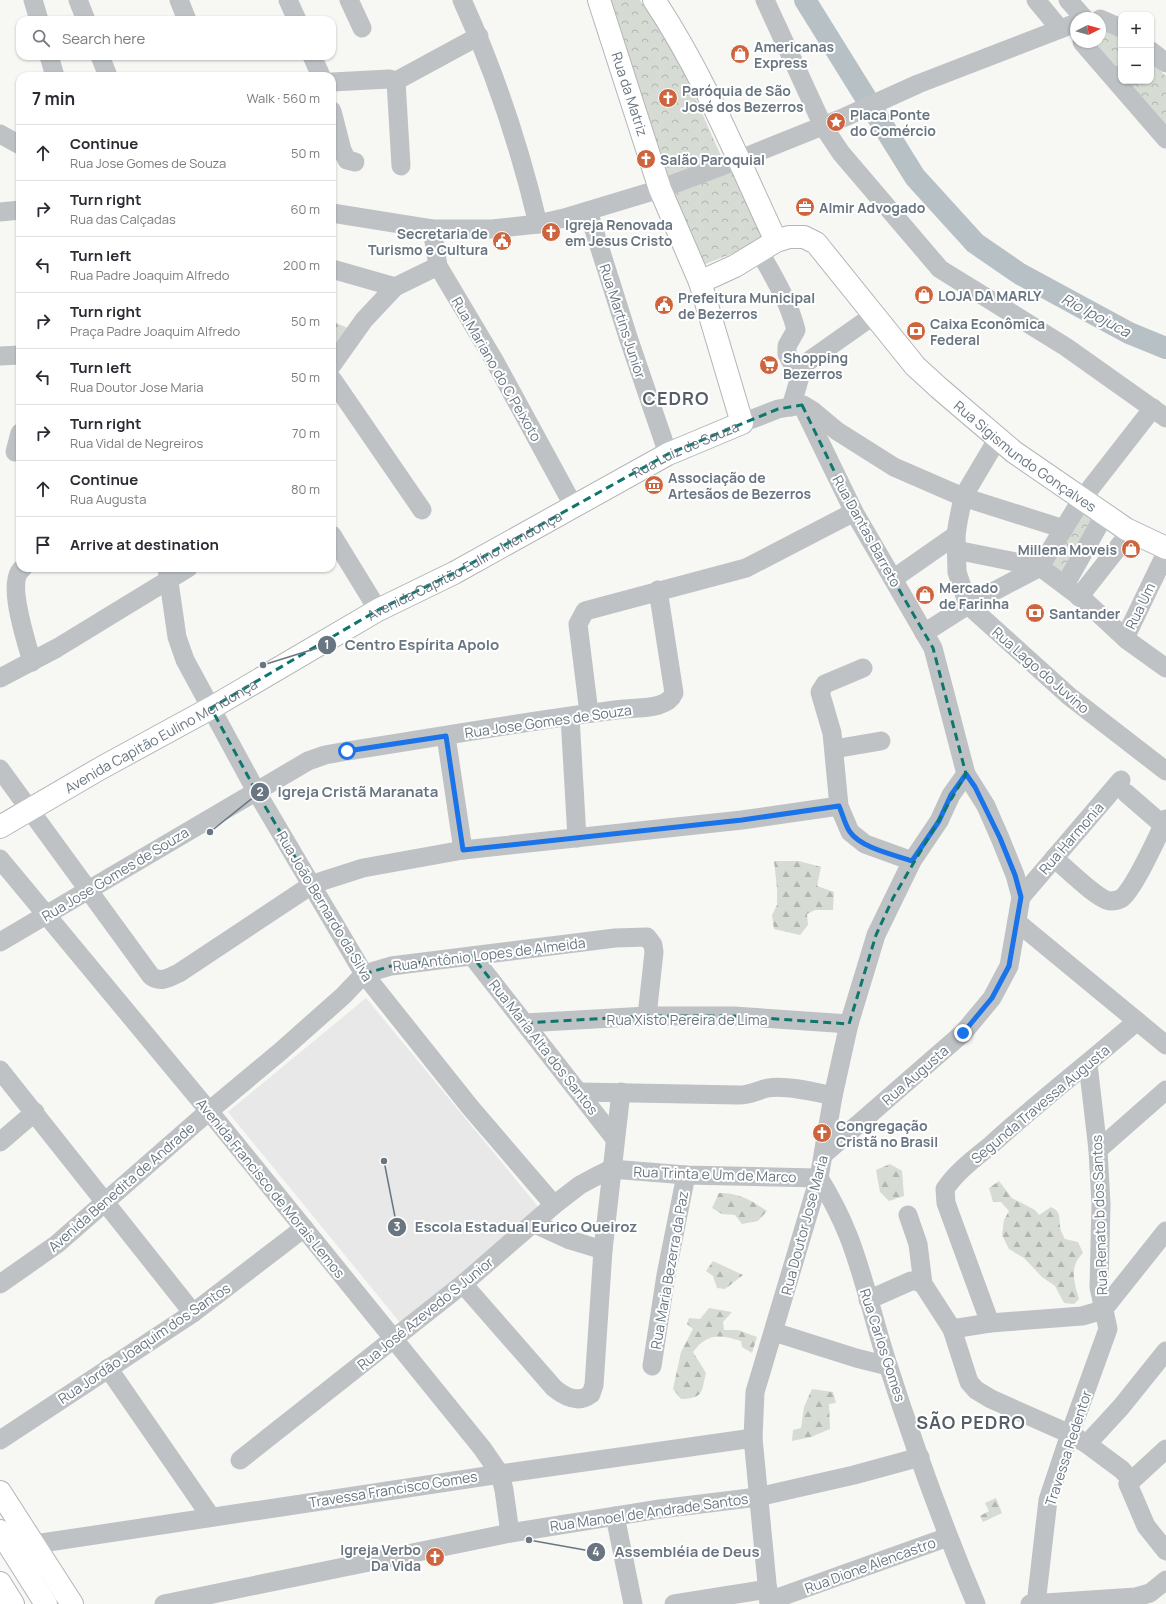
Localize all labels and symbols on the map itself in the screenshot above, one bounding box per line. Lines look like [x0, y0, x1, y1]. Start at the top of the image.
north arrow [1070, 12, 1106, 48]
place label: Americanas Express [754, 37, 835, 72]
shop icon: Americanas Express [729, 43, 751, 65]
street label: Rua da Matriz [607, 49, 653, 139]
place label: Paróquia de São José dos Bezerros [682, 81, 804, 116]
church icon: Paróquia de São José dos Bezerros [657, 87, 679, 109]
place label: Placa Ponte do Comércio [850, 105, 936, 140]
place icon: Placa Ponte do Comércio [825, 111, 847, 133]
church icon: Salão Paroquial [635, 148, 657, 170]
place label: Salão Paroquial [660, 150, 765, 169]
office icon: Almir Advogado [794, 196, 816, 218]
place label: Almir Advogado [819, 198, 926, 217]
place label: Igreja Renovada em Jesus Cristo [565, 215, 673, 250]
church icon: Igreja Renovada em Jesus Cristo [540, 221, 562, 243]
place label: Secretaria de Turismo e Cultura [368, 224, 488, 259]
public building icon: Secretaria de Turismo e Cultura [491, 230, 513, 252]
street label: Rua Martins Junior [596, 261, 650, 381]
shop icon: LOJA DA MARLY [913, 284, 935, 306]
place label: LOJA DA MARLY [938, 286, 1042, 305]
place label: Prefeitura Municipal de Bezerros [678, 288, 815, 323]
water label: Rio Ipojuca [1058, 288, 1135, 342]
street label: Rua Mariano do C Peixoto [448, 293, 546, 445]
public building icon: Prefeitura Municipal de Bezerros [653, 294, 675, 316]
place label: Caixa Econômica Federal [930, 314, 1045, 349]
bank icon: Caixa Econômica Federal [905, 320, 927, 342]
place label: Shopping Bezerros [783, 348, 848, 383]
supermarket icon: Shopping Bezerros [758, 354, 780, 376]
district label: CEDRO [643, 386, 709, 410]
street label: Rua Sigismundo Gonçalves [950, 396, 1101, 516]
street label: Rua Luiz de Souza [628, 416, 742, 482]
place label: Associação de Artesãos de Bezerros [668, 468, 812, 503]
street label: Rua Dantas Barreto [828, 472, 906, 590]
museum icon: Associação de Artesãos de Bezerros [643, 474, 665, 496]
street label: Avenida Capitão Eulino Mendonça [363, 506, 565, 624]
shop icon: Millena Moveis [1120, 538, 1142, 560]
place label: Millena Moveis [1018, 540, 1117, 559]
place label: Mercado de Farinha [939, 578, 1009, 613]
street label: Rua Um [1121, 580, 1159, 632]
shop icon: Mercado de Farinha [914, 584, 936, 606]
bank icon: Santander [1024, 602, 1046, 624]
place label: Santander [1049, 604, 1121, 623]
street label: Rua Lago do Juvino [988, 622, 1094, 718]
callout: Centro Espírita Apolo [317, 631, 507, 658]
text: Centro Espírita Apolo [345, 634, 499, 655]
text: 1 [324, 636, 330, 653]
street label: Avenida Capitão Eulino Mendonça [61, 674, 260, 797]
street label: Rua Jose Gomes de Souza [463, 700, 633, 742]
route start [338, 742, 356, 760]
callout: Igreja Cristã Maranata [250, 778, 446, 805]
text: Igreja Cristã Maranata [278, 781, 438, 802]
text: 2 [256, 783, 264, 800]
street label: Rua Harmonia [1034, 798, 1108, 878]
street label: Rua Jose Gomes de Souza [38, 823, 192, 925]
street label: Rua João Bernardo da Silva [273, 827, 377, 985]
street label: Rua Antônio Lopes de Almeida [392, 933, 586, 975]
street label: Rua Maria Alta dos Santos [485, 975, 603, 1119]
street label: Rua Xisto Pereira de Lima [607, 1010, 767, 1029]
route end [954, 1024, 972, 1042]
street label: Segunda Travessa Augusta [967, 1040, 1113, 1168]
street label: Rua Augusta [878, 1041, 952, 1109]
street label: Avenida Francisco de Morais Lemos [192, 1094, 350, 1282]
place label: Congregação Cristã no Brasil [836, 1116, 938, 1151]
street label: Avenida Benedita de Andrade [44, 1118, 198, 1256]
church icon: Congregação Cristã no Brasil [811, 1122, 833, 1144]
street label: Rua Renato b dos Santos [1087, 1135, 1111, 1295]
street label: Rua Doutor Jose Maria [776, 1153, 832, 1297]
street label: Rua Trinta e Um de Marco [633, 1162, 797, 1186]
street label: Rua Maria Bezerra da Paz [646, 1189, 692, 1351]
callout: Escola Estadual Eurico Queiroz [387, 1214, 646, 1241]
text: Escola Estadual Eurico Queiroz [415, 1216, 637, 1237]
text: 3 [394, 1218, 401, 1235]
street label: Rua José Azevedo S Junior [353, 1252, 497, 1374]
street label: Rua Jordão Joaquim dos Santos [54, 1278, 234, 1408]
street label: Rua Carlos Gomes [856, 1286, 910, 1404]
street label: Travessa Redentor [1040, 1388, 1096, 1508]
district label: SÃO PEDRO [916, 1410, 1026, 1434]
street label: Travessa Francisco Gomes [307, 1466, 479, 1512]
street label: Rua Manoel de Andrade Santos [549, 1489, 749, 1535]
street label: Rua Dione Alencastro [802, 1532, 938, 1598]
callout: Assembléia de Deus [586, 1538, 767, 1565]
place label: Igreja Verbo Da Vida [340, 1540, 421, 1575]
text: Assembléia de Deus [614, 1541, 760, 1562]
text: 4 [592, 1543, 600, 1560]
church icon: Igreja Verbo Da Vida [424, 1546, 446, 1568]

